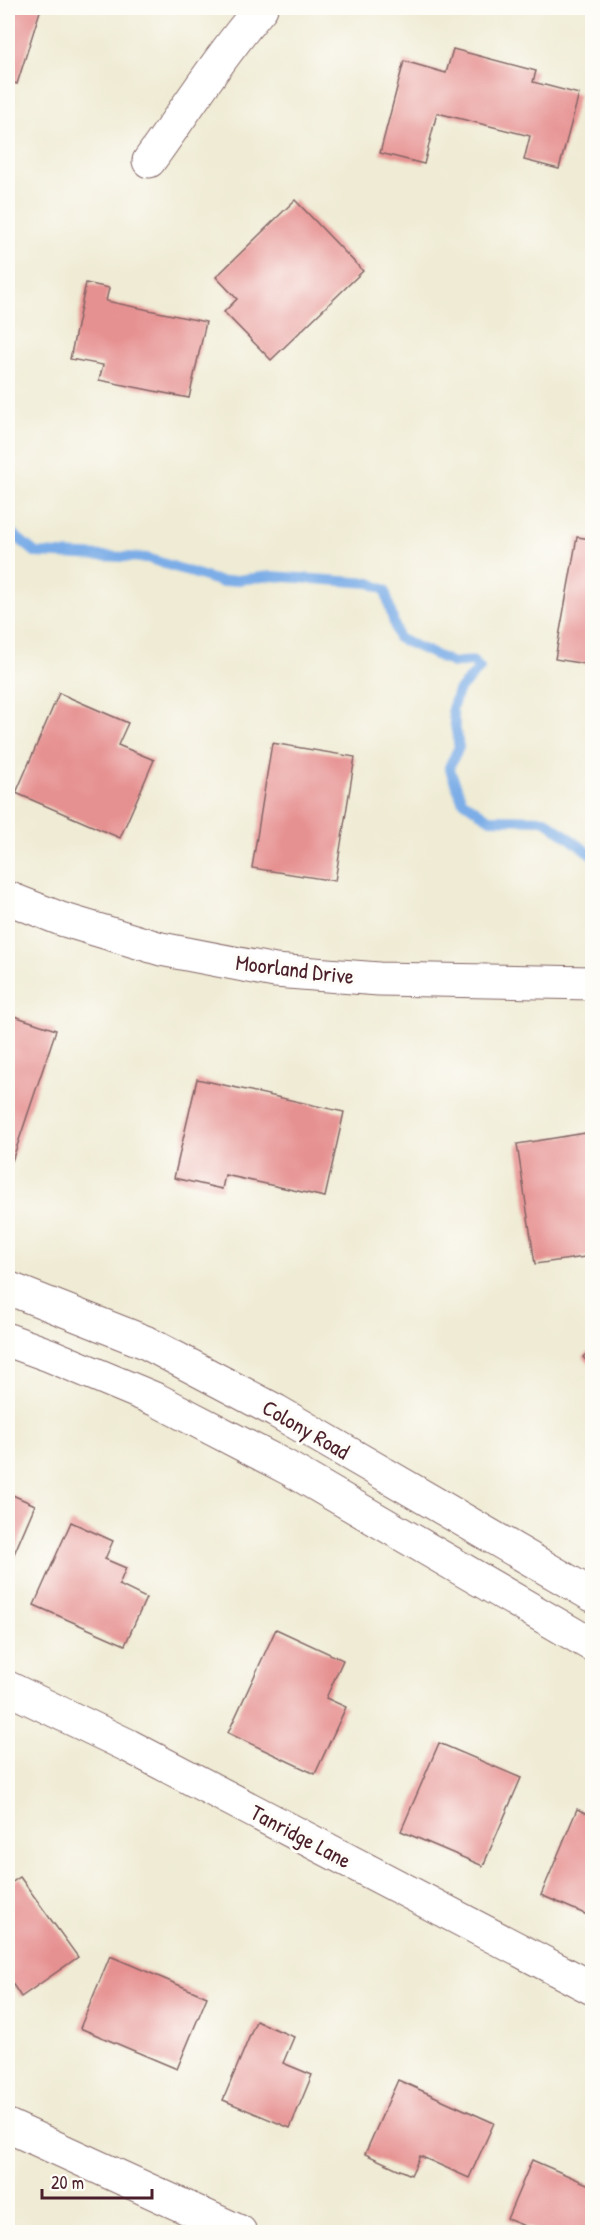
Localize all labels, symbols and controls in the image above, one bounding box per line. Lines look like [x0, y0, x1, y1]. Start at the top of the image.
street label: Moorland Drive [234, 947, 356, 991]
street label: Colony Road [257, 1392, 355, 1466]
street label: Tanridge Lane [245, 1797, 357, 1875]
scale bar [42, 2162, 152, 2200]
text: 20 m [51, 2170, 84, 2195]

